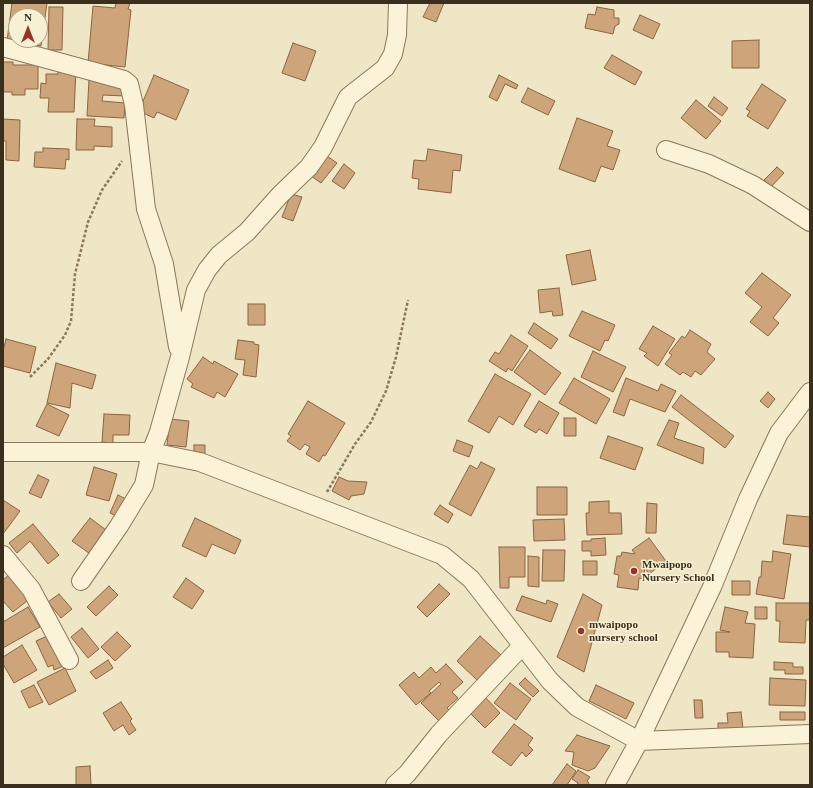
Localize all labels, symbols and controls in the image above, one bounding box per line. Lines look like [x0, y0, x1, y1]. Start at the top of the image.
north arrow [8, 8, 48, 48]
text: N [24, 11, 32, 23]
place label: Mwaipopo Nursery School [642, 558, 714, 584]
marker: Mwaipopo Nursery School [629, 566, 639, 576]
place label: mwaipopo nursery school [589, 618, 658, 644]
marker: mwaipopo nursery school [576, 626, 586, 636]

